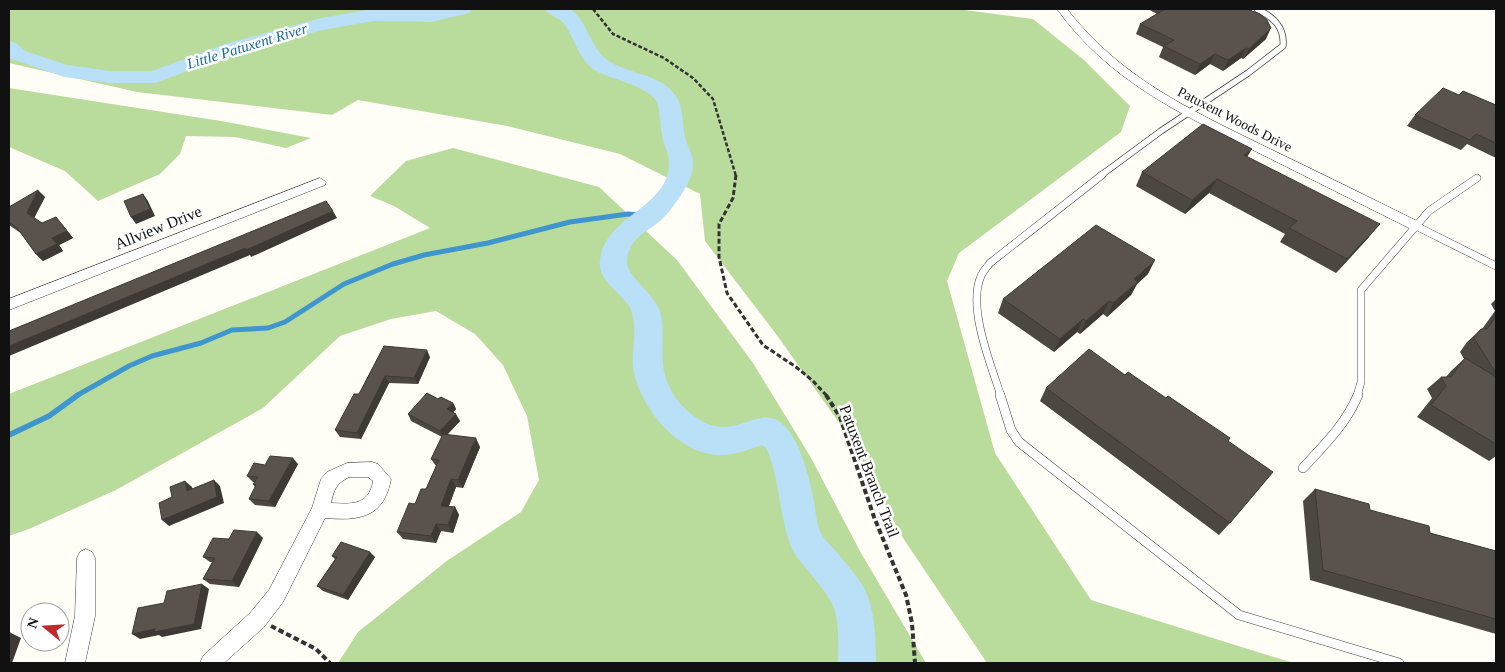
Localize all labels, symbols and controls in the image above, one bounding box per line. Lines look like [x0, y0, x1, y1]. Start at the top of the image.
water label: Little Patuxent River [184, 20, 309, 72]
street label: Patuxent Woods Drive [1175, 84, 1294, 155]
street label: Allview Drive [112, 202, 204, 253]
street label: Patuxent Branch Trail [836, 403, 903, 540]
north arrow [20, 602, 70, 652]
text: N [24, 616, 42, 630]

